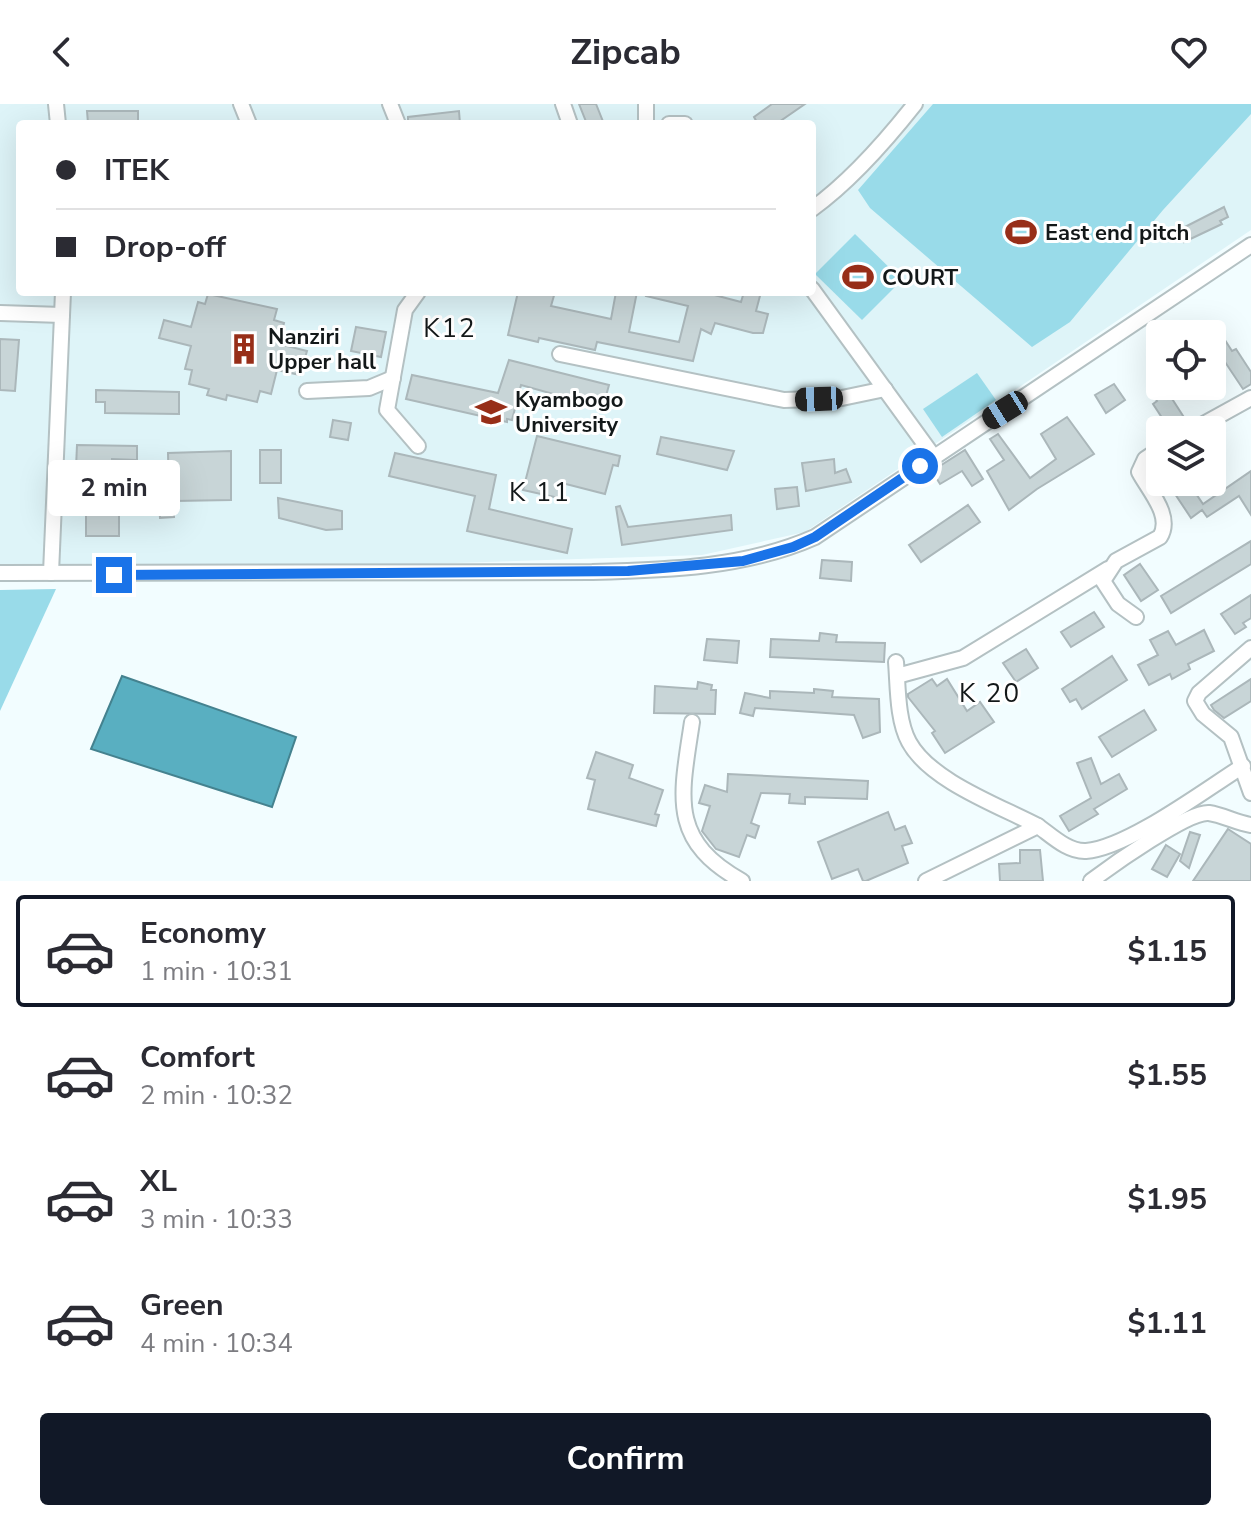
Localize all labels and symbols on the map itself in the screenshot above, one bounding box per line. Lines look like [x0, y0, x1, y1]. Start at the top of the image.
sports icon: East end pitch [1004, 215, 1038, 249]
place label: East end pitch [1045, 218, 1189, 248]
sports icon: COURT [841, 260, 875, 294]
place label: COURT [882, 263, 959, 293]
district label: K12 [423, 311, 477, 346]
place label: Nanziri Upper hall [268, 322, 376, 377]
building icon: Nanziri Upper hall [227, 332, 261, 366]
place label: Kyambogo University [515, 385, 623, 440]
car [795, 386, 843, 412]
car [978, 387, 1032, 433]
school or university icon: Kyambogo University [474, 395, 508, 429]
route start [902, 448, 938, 484]
callout: 2 min [48, 459, 180, 515]
district label: K 11 [509, 475, 571, 510]
route end [96, 557, 132, 593]
district label: K 20 [959, 676, 1021, 711]

